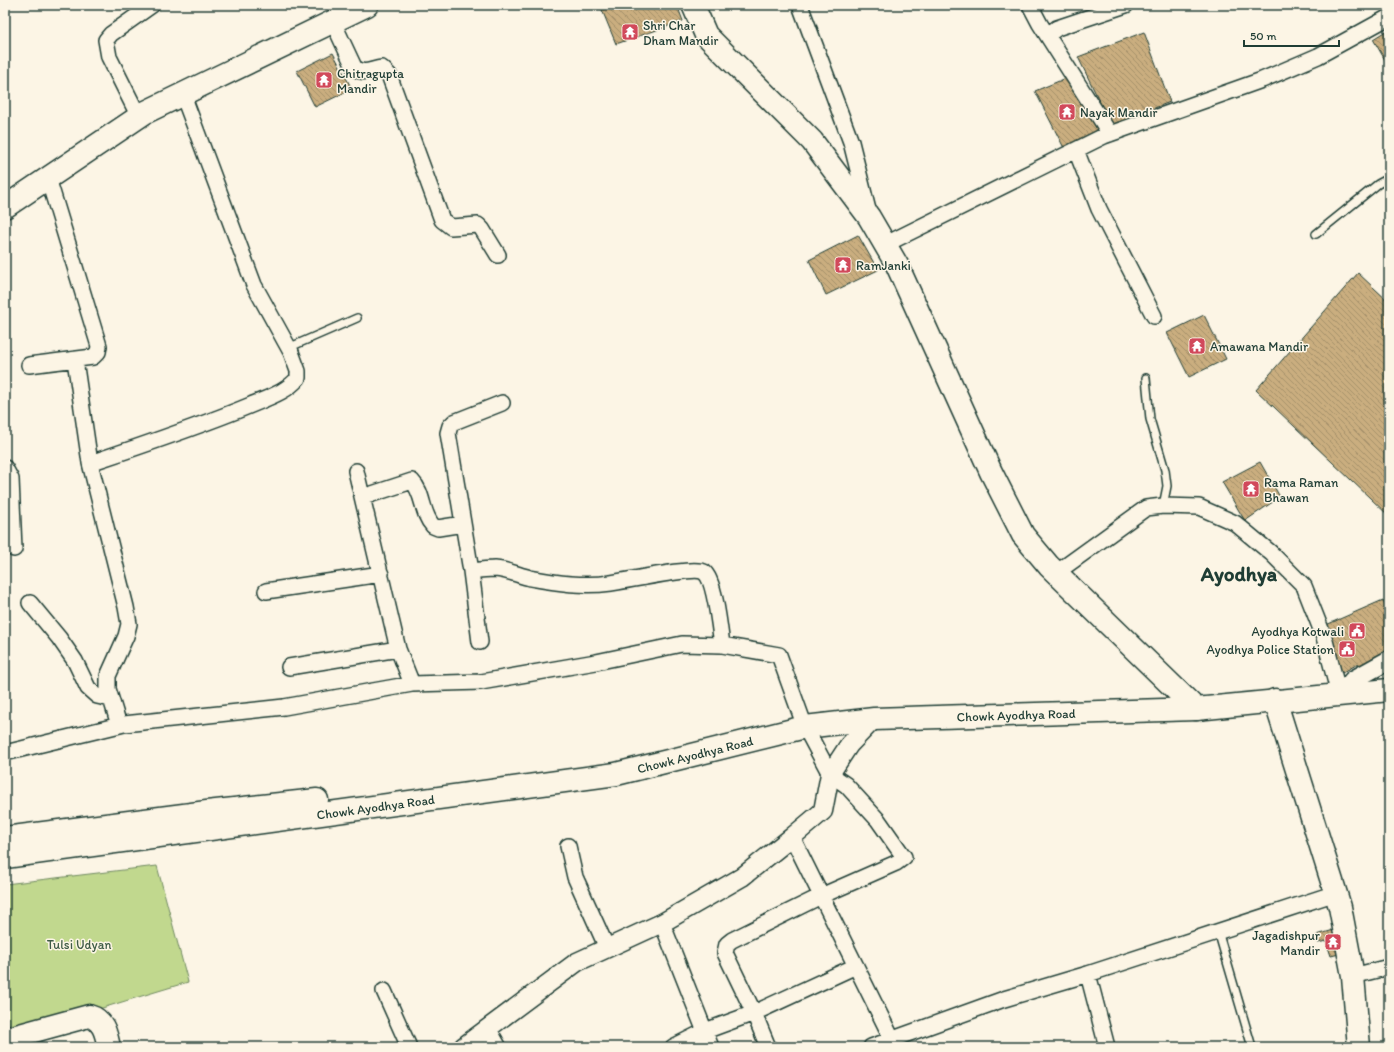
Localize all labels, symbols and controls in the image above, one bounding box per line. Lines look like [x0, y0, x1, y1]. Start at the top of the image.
place label: Shri Char Dham Mandir [643, 18, 718, 48]
temple icon: Shri Char Dham Mandir [620, 22, 640, 42]
scale bar [1244, 22, 1339, 48]
text: 50 m [1250, 29, 1276, 43]
place label: Chitragupta Mandir [337, 66, 404, 96]
temple icon: Chitragupta Mandir [314, 70, 334, 90]
temple icon: Nayak Mandir [1057, 102, 1077, 122]
place label: Nayak Mandir [1080, 105, 1158, 120]
temple icon: RamJanki [833, 255, 853, 275]
place label: RamJanki [856, 258, 911, 273]
temple icon: Amawana Mandir [1187, 336, 1207, 356]
place label: Amawana Mandir [1210, 339, 1309, 354]
place label: Rama Raman Bhawan [1264, 475, 1339, 505]
temple icon: Rama Raman Bhawan [1241, 479, 1261, 499]
district label: Ayodhya [1200, 561, 1278, 587]
public building icon: Ayodhya Kotwali [1347, 621, 1367, 641]
place label: Ayodhya Kotwali [1251, 624, 1344, 639]
public building icon: Ayodhya Police Station [1337, 639, 1357, 659]
place label: Ayodhya Police Station [1206, 642, 1335, 657]
street label: Chowk Ayodhya Road [956, 705, 1076, 724]
street label: Chowk Ayodhya Road [635, 733, 755, 776]
street label: Chowk Ayodhya Road [316, 791, 436, 822]
place label: Jagadishpur Mandir [1252, 928, 1321, 958]
temple icon: Jagadishpur Mandir [1323, 932, 1343, 952]
park label: Tulsi Udyan [47, 937, 111, 952]

